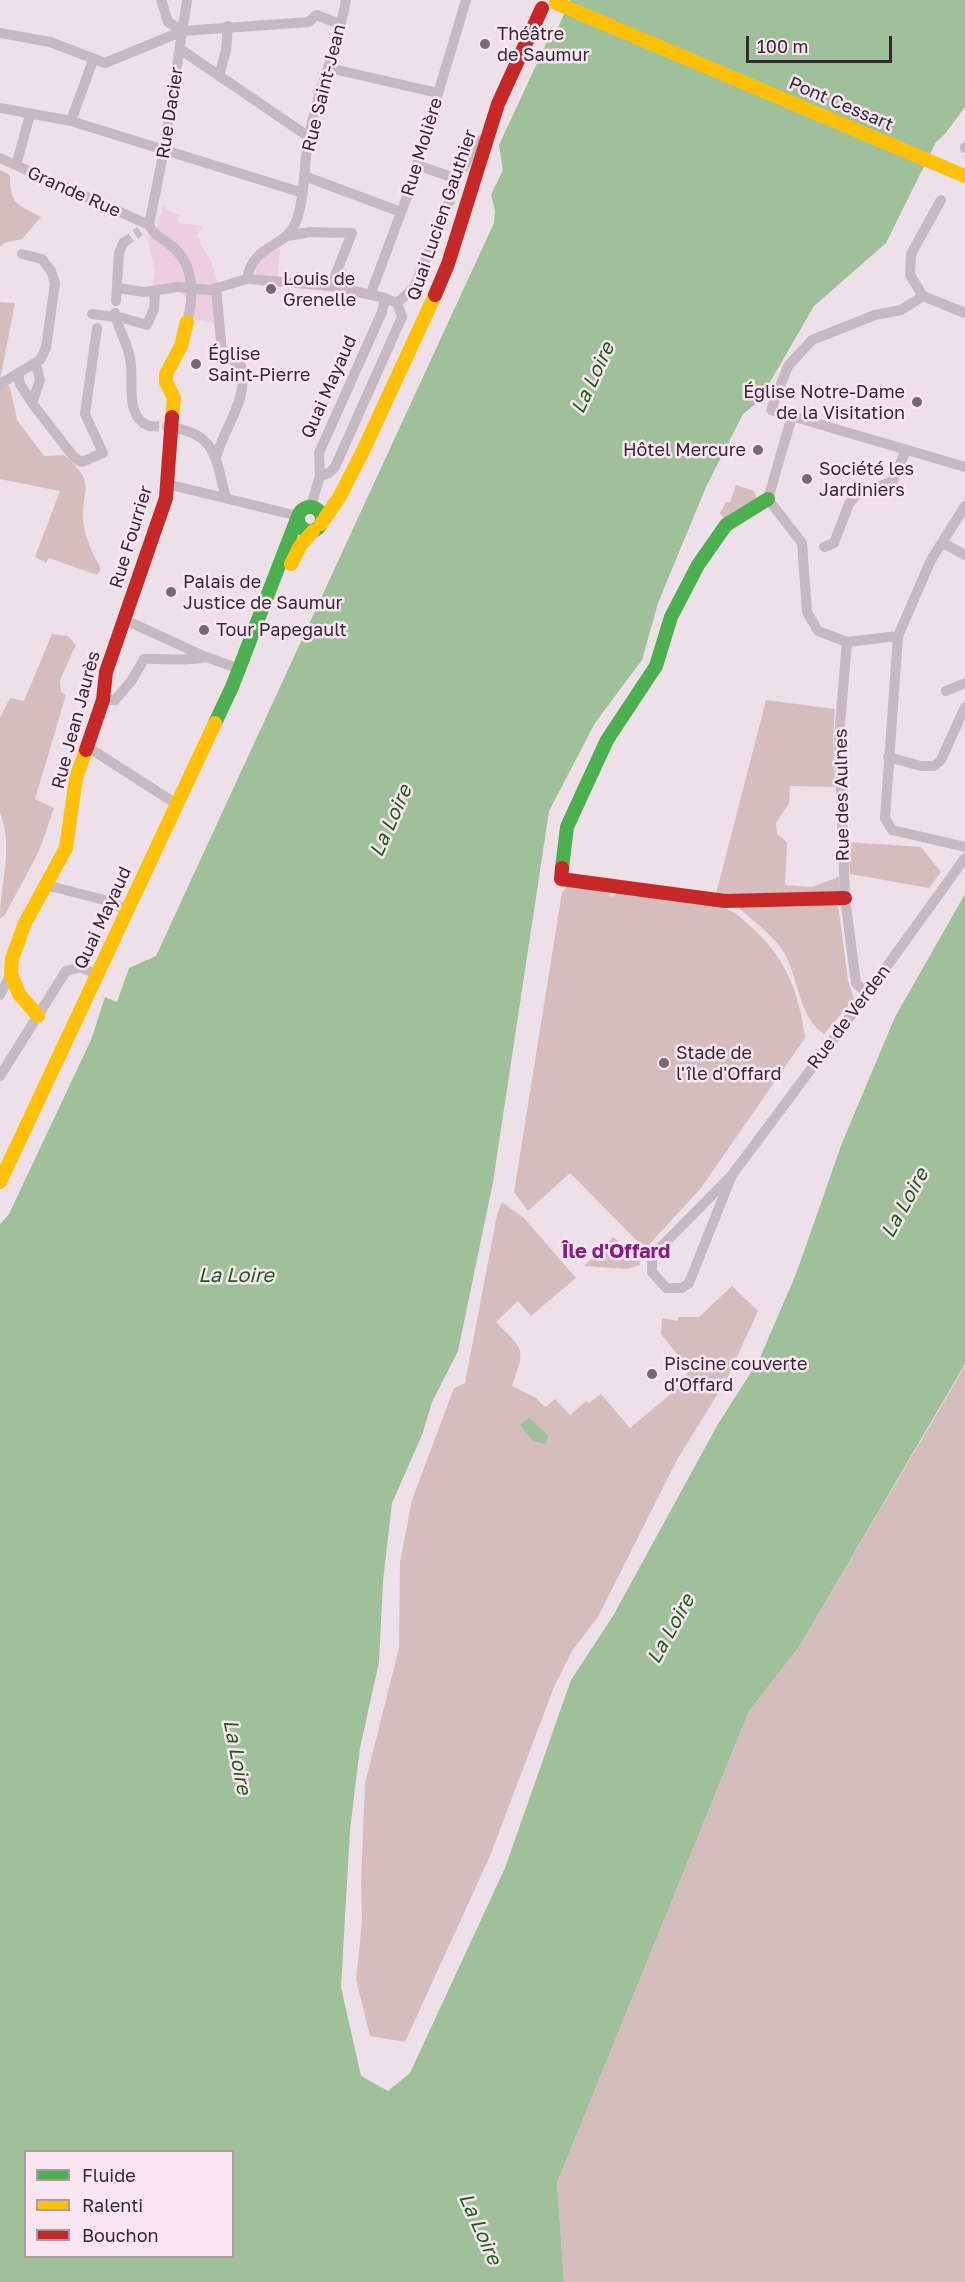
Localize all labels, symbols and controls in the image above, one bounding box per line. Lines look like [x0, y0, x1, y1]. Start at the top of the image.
street label: Rue Saint-Jean [298, 22, 350, 154]
place label: Théâtre de Saumur [497, 23, 589, 66]
scale bar [749, 24, 894, 62]
text: 100 m [757, 35, 808, 57]
marker: Théâtre de Saumur [478, 37, 492, 51]
street label: Rue Dacier [152, 66, 188, 160]
street label: Pont Cessart [785, 72, 897, 136]
street label: Rue Molière [397, 95, 447, 199]
street label: Quai Lucien Gauthier [403, 127, 481, 303]
street label: Grande Rue [24, 162, 124, 222]
place label: Louis de Grenelle [283, 268, 356, 310]
marker: Louis de Grenelle [264, 282, 278, 296]
street label: Quai Mayaud [297, 332, 361, 442]
water label: La Loire [566, 339, 620, 417]
place label: Église Saint-Pierre [208, 343, 310, 386]
marker: Église Saint-Pierre [189, 357, 203, 371]
place label: Église Notre-Dame de la Visitation [743, 381, 905, 424]
marker: Église Notre-Dame de la Visitation [910, 395, 924, 409]
place label: Hôtel Mercure [623, 439, 746, 461]
marker: Hôtel Mercure [751, 443, 765, 457]
place label: Société les Jardiniers [819, 458, 914, 500]
marker: Société les Jardiniers [800, 472, 814, 486]
street label: Rue Fourrier [105, 483, 157, 591]
place label: Palais de Justice de Saumur [183, 571, 343, 614]
marker: Palais de Justice de Saumur [164, 585, 178, 599]
place label: Tour Papegault [216, 619, 347, 641]
marker: Tour Papegault [197, 623, 211, 637]
street label: Rue Jean Jaurès [47, 649, 105, 791]
street label: Rue des Aulnes [830, 728, 854, 862]
water label: La Loire [365, 782, 417, 860]
street label: Quai Mayaud [70, 863, 136, 973]
street label: Rue de Verden [803, 961, 895, 1073]
place label: Stade de l'île d'Offard [676, 1042, 782, 1084]
marker: Stade de l'île d'Offard [657, 1056, 671, 1070]
water label: La Loire [876, 1164, 934, 1242]
district label: Île d'Offard [562, 1240, 670, 1264]
water label: La Loire [198, 1264, 274, 1288]
place label: Piscine couverte d'Offard [664, 1353, 807, 1396]
marker: Piscine couverte d'Offard [645, 1367, 659, 1381]
water label: La Loire [642, 1590, 700, 1668]
water label: La Loire [218, 1718, 256, 1796]
legend [24, 2150, 234, 2258]
text: Fluide [82, 2164, 136, 2186]
water label: La Loire [454, 2190, 506, 2268]
text: Ralenti [82, 2194, 143, 2216]
text: Bouchon [82, 2224, 159, 2246]

